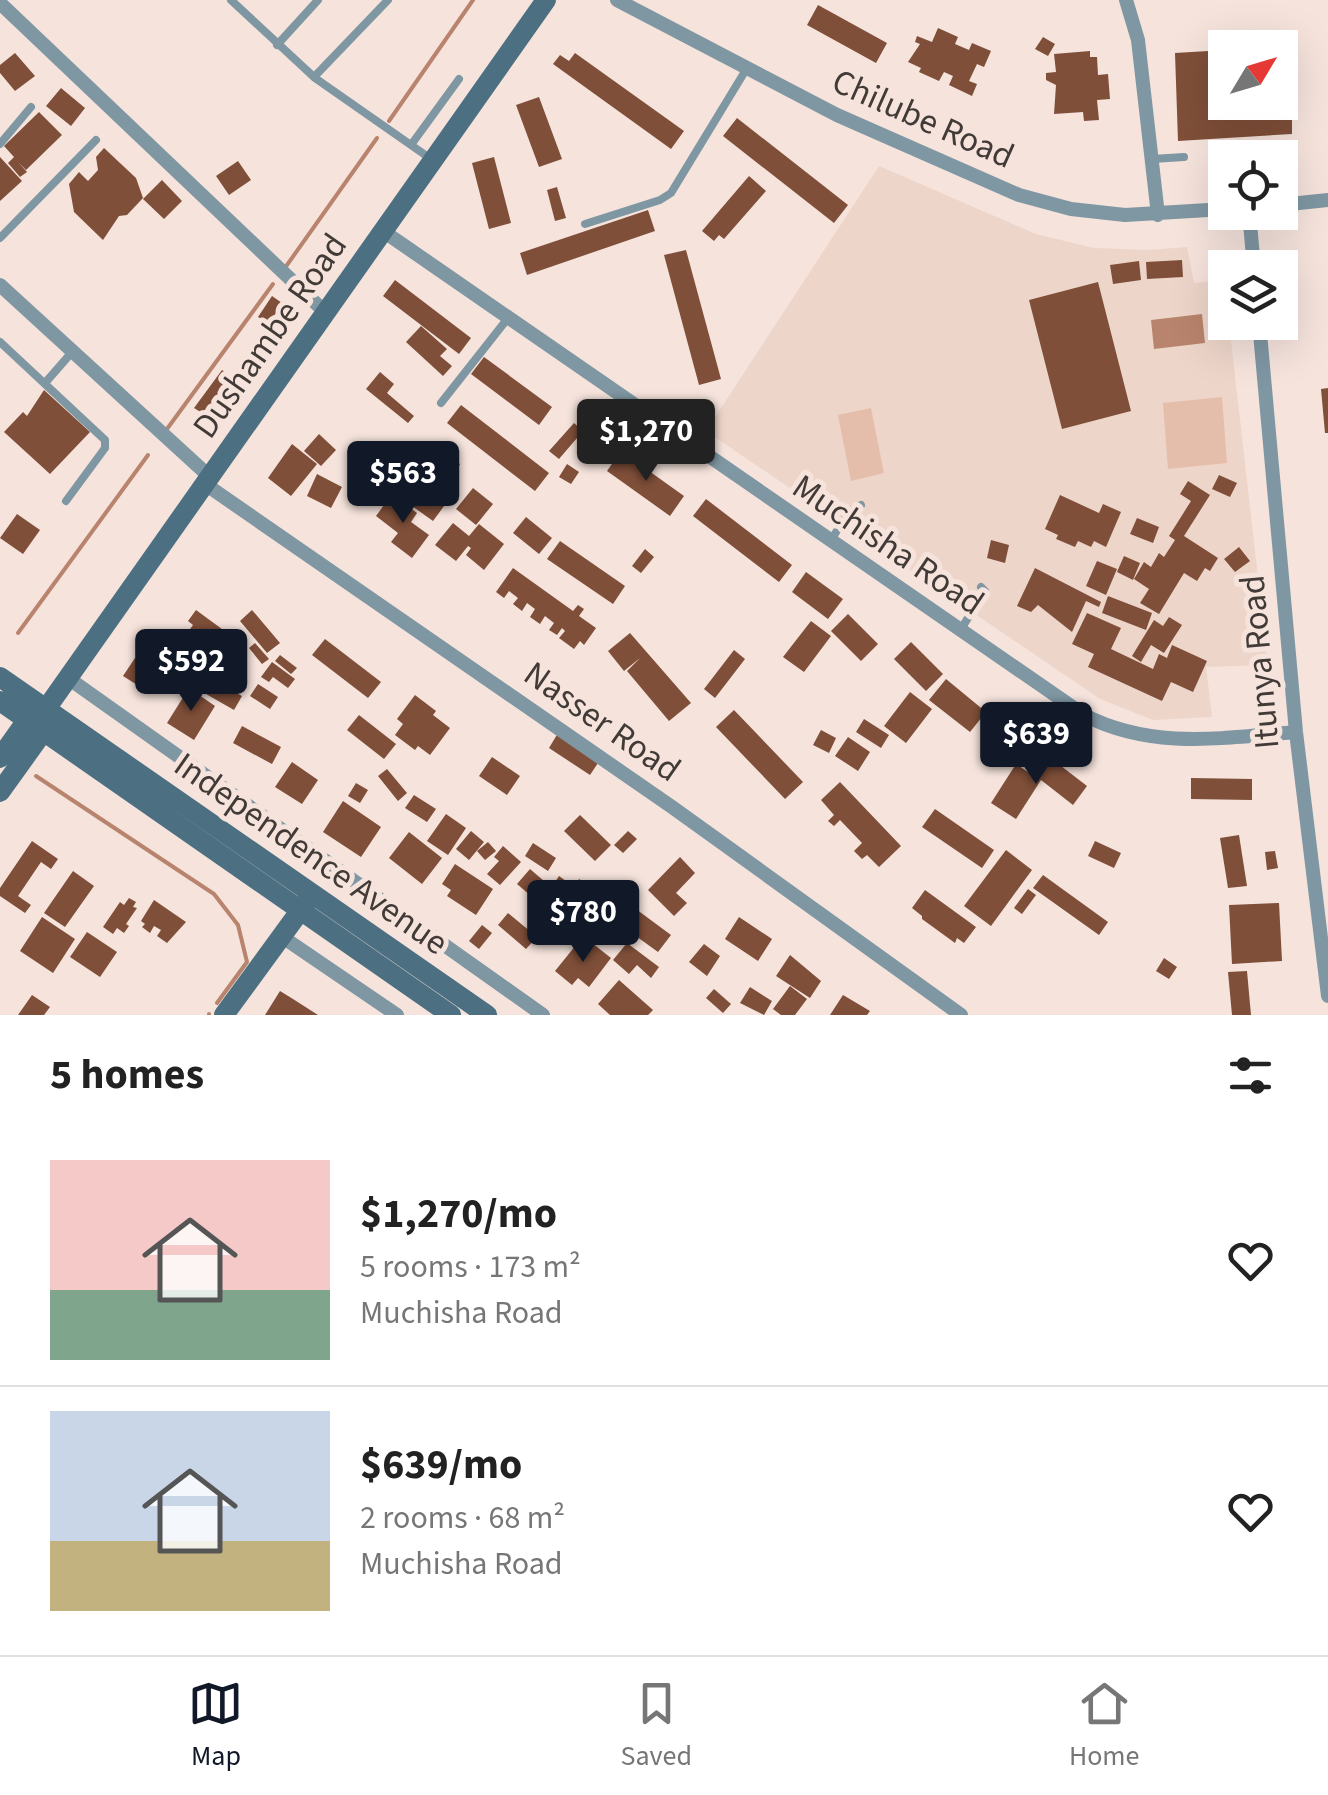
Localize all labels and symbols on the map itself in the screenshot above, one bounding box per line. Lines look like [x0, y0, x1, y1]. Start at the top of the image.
north arrow [1208, 30, 1298, 120]
street label: Chilube Road [824, 57, 1022, 181]
street label: Dushambe Road [181, 223, 359, 449]
pin: $1,270 [565, 399, 727, 484]
pin: $563 [344, 441, 462, 526]
street label: Muchisha Road [782, 462, 994, 628]
street label: Itunya Road [1227, 573, 1293, 751]
pin: $592 [132, 629, 250, 714]
street label: Nasser Road [513, 650, 691, 794]
pin: $639 [977, 702, 1095, 787]
street label: Independence Avenue [164, 740, 458, 968]
pin: $780 [524, 880, 642, 965]

